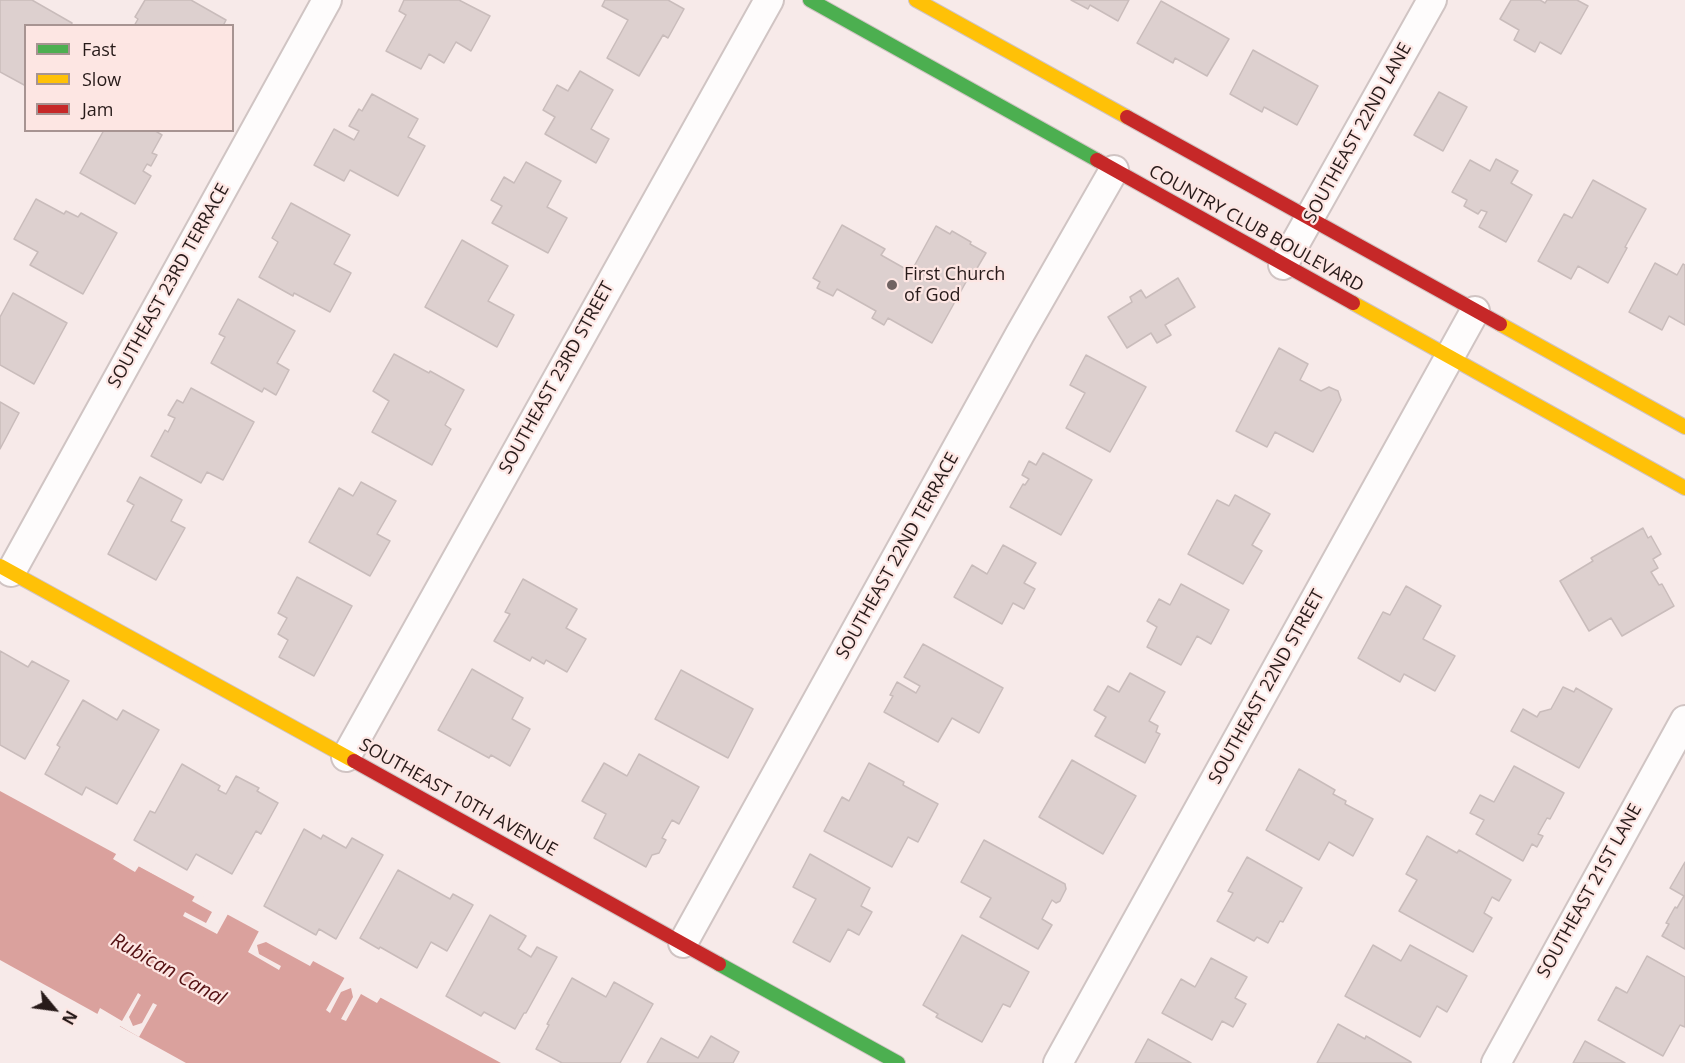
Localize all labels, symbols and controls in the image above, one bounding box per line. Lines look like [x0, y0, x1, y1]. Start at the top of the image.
legend [24, 24, 234, 132]
text: Fast [82, 37, 116, 61]
street label: SOUTHEAST 22ND LANE [1300, 39, 1416, 227]
text: Slow [82, 67, 121, 91]
text: Jam [82, 97, 114, 121]
street label: COUNTRY CLUB BOULEVARD [1145, 161, 1367, 297]
street label: SOUTHEAST 23RD TERRACE [104, 180, 234, 392]
place label: First Church of God [904, 264, 1005, 306]
street label: SOUTHEAST 23RD STREET [495, 278, 619, 478]
marker: First Church of God [885, 278, 899, 292]
street label: SOUTHEAST 22ND TERRACE [832, 449, 964, 663]
street label: SOUTHEAST 22ND STREET [1205, 586, 1329, 788]
street label: SOUTHEAST 10TH AVENUE [355, 734, 561, 862]
street label: SOUTHEAST 21ST LANE [1533, 800, 1647, 982]
water label: Rubican Canal [106, 929, 230, 1011]
north arrow [24, 979, 84, 1039]
text: N [57, 1007, 83, 1029]

